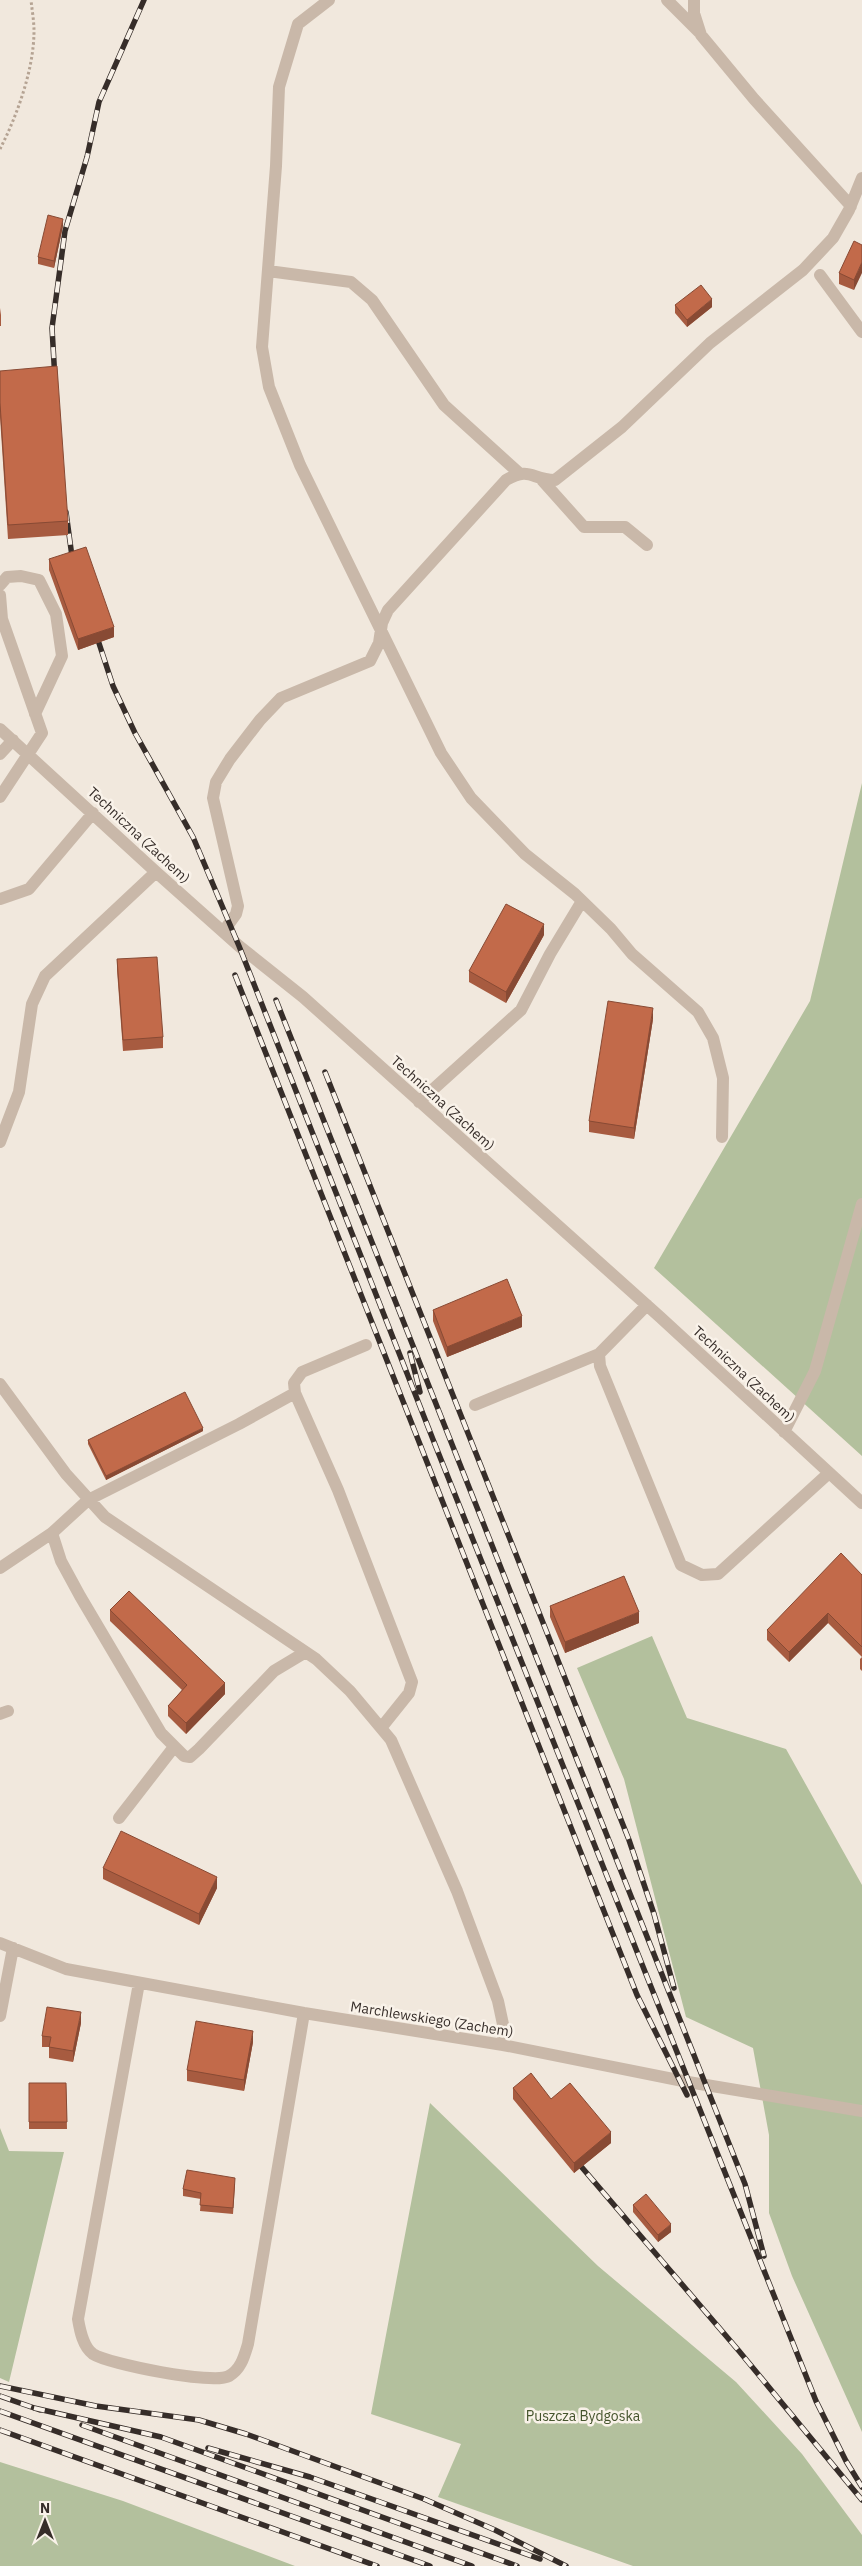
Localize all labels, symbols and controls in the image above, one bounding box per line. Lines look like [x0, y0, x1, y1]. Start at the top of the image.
street label: Techniczna (Zachem) [84, 783, 194, 887]
street label: Techniczna (Zachem) [387, 1052, 499, 1154]
street label: Techniczna (Zachem) [689, 1322, 799, 1426]
street label: Marchlewskiego (Zachem) [349, 1997, 515, 2041]
park label: Puszcza Bydgoska [526, 2407, 641, 2425]
north arrow [20, 2496, 70, 2546]
text: N [40, 2499, 50, 2517]

